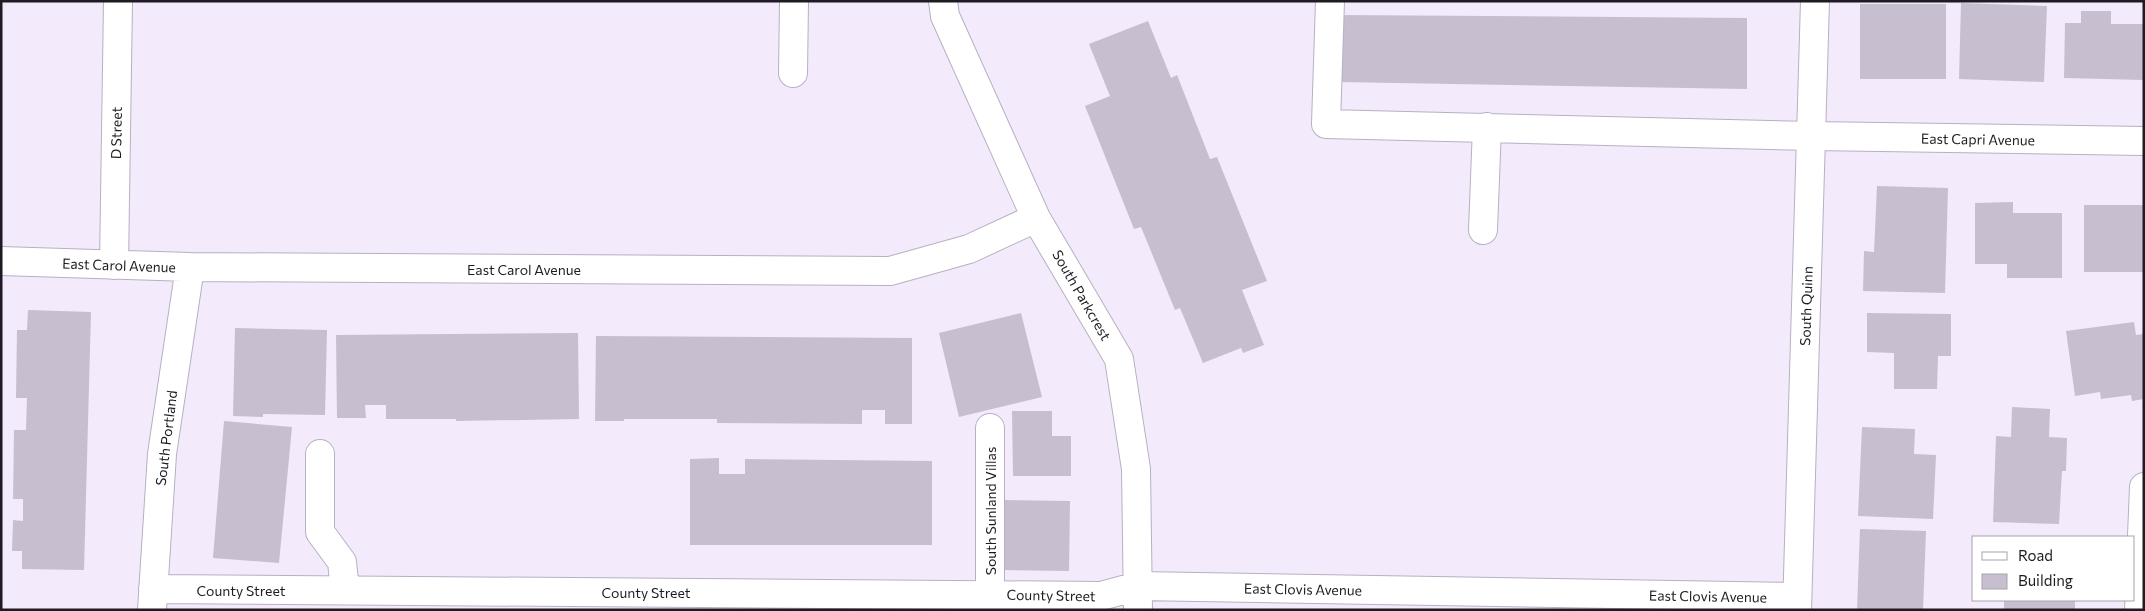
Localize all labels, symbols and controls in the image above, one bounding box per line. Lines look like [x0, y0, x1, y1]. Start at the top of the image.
street label: D Street [107, 106, 125, 159]
street label: East Capri Avenue [1921, 130, 2035, 148]
street label: South Parkcrest [1049, 247, 1115, 343]
street label: East Carol Avenue [62, 255, 176, 275]
street label: East Carol Avenue [467, 261, 581, 278]
street label: South Quinn [1796, 266, 1816, 346]
street label: South Portland [152, 389, 180, 487]
street label: South Sunland Villas [982, 447, 999, 575]
legend [1972, 536, 2135, 601]
text: Road [2018, 546, 2053, 564]
text: Building [2018, 571, 2073, 589]
street label: East Clovis Avenue [1244, 579, 1362, 599]
street label: County Street [196, 582, 286, 599]
street label: County Street [601, 584, 691, 601]
street label: County Street [1006, 586, 1096, 604]
street label: East Clovis Avenue [1649, 586, 1767, 606]

